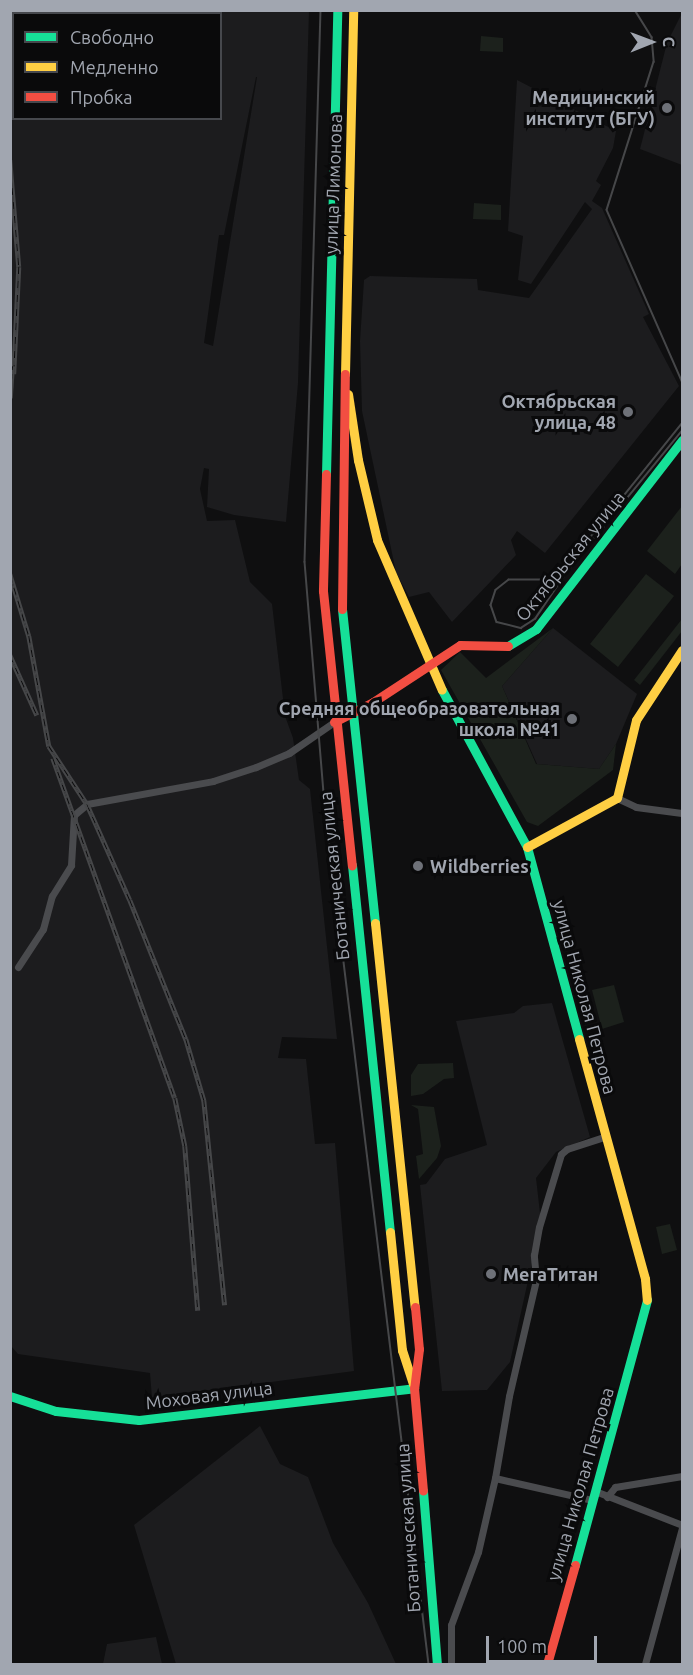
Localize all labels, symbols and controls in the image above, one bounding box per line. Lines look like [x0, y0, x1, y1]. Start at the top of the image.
legend [12, 12, 222, 120]
north arrow [621, 12, 681, 72]
text: Свободно [70, 27, 154, 47]
text: С [660, 36, 678, 47]
text: Медленно [70, 57, 159, 77]
text: Пробка [70, 87, 133, 107]
place label: Медицинский институт (БГУ) [525, 87, 655, 130]
marker: Медицинский институт (БГУ) [660, 101, 674, 115]
street label: улица Лимонова [320, 113, 346, 255]
place label: Октябрьская улица, 48 [501, 391, 616, 434]
marker: Октябрьская улица, 48 [621, 405, 635, 419]
street label: Октябрьская улица [511, 487, 629, 625]
place label: Средняя общеобразовательная школа №41 [279, 698, 560, 740]
marker: Средняя общеобразовательная школа №41 [565, 712, 579, 726]
street label: Ботаническая улица [314, 791, 354, 961]
place label: Wildberries [430, 855, 529, 877]
marker: Wildberries [411, 859, 425, 873]
street label: улица Николая Петрова [549, 898, 621, 1096]
place label: МегаТитан [503, 1263, 598, 1285]
marker: МегаТитан [484, 1267, 498, 1281]
street label: Моховая улица [144, 1377, 274, 1413]
street label: улица Николая Петрова [542, 1385, 618, 1583]
street label: Ботаническая улица [391, 1443, 425, 1613]
scale bar [489, 1624, 600, 1662]
text: 100 m [497, 1636, 547, 1656]

